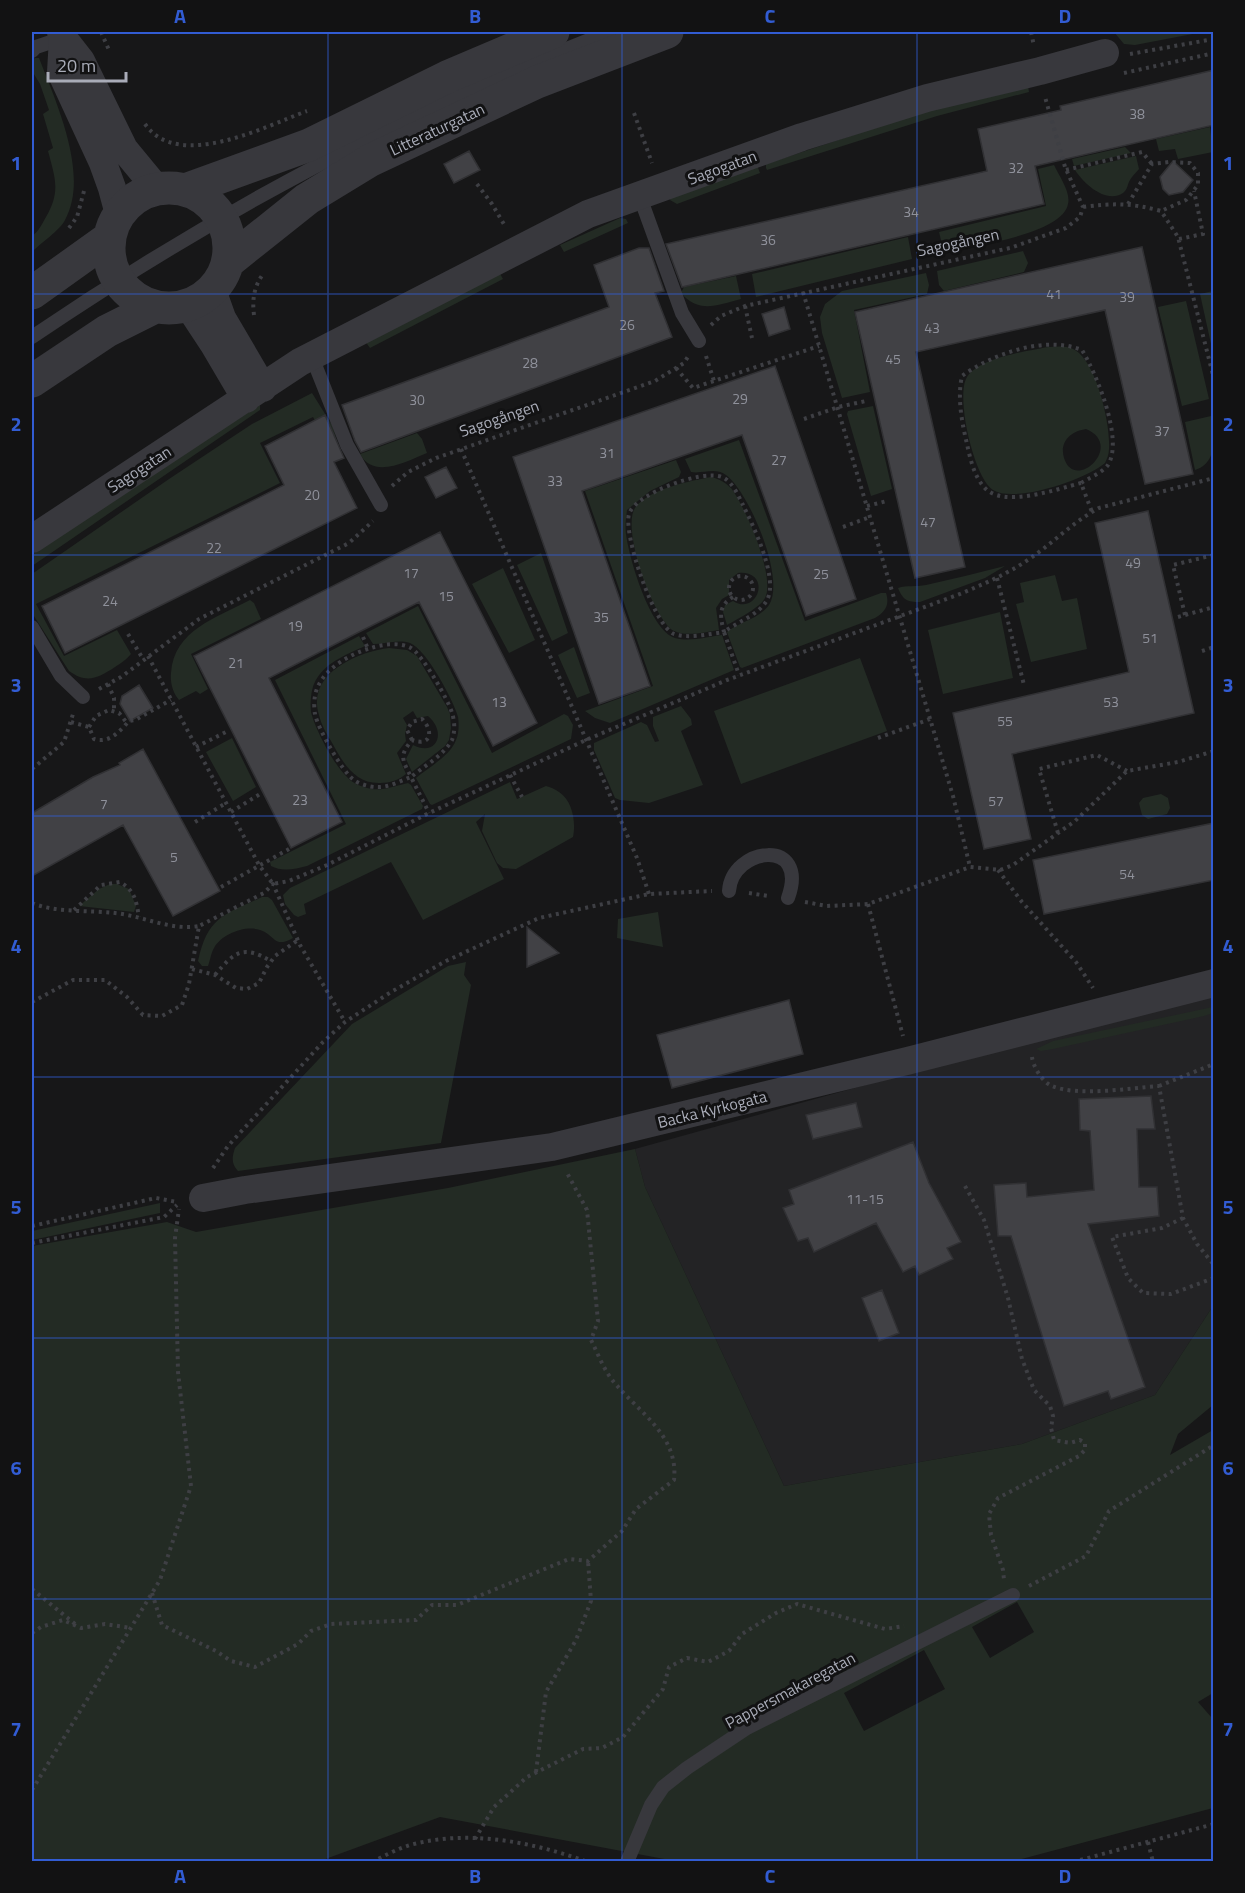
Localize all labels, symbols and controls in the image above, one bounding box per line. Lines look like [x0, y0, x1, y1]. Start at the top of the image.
text: A [174, 0, 186, 31]
text: B [469, 0, 481, 31]
text: C [765, 0, 776, 31]
text: D [1059, 0, 1071, 31]
scale bar [48, 45, 126, 83]
text: 20 m [57, 52, 96, 79]
street label: Litteraturgatan [386, 97, 488, 161]
house number: 38 [1129, 103, 1145, 124]
street label: Sagogatan [684, 143, 760, 191]
text: 1 [10, 147, 22, 178]
text: 1 [1222, 147, 1234, 178]
house number: 32 [1008, 157, 1024, 178]
house number: 34 [903, 201, 919, 222]
street label: Sagogången [915, 222, 1001, 262]
house number: 36 [760, 229, 776, 250]
house number: 41 [1046, 283, 1062, 304]
house number: 39 [1119, 286, 1135, 307]
house number: 26 [619, 314, 635, 335]
house number: 43 [924, 317, 940, 338]
house number: 45 [885, 348, 901, 369]
house number: 28 [522, 352, 538, 373]
house number: 29 [732, 388, 748, 409]
house number: 30 [409, 389, 425, 410]
street label: Sagogången [456, 393, 542, 443]
text: 2 [10, 408, 22, 439]
text: 2 [1222, 408, 1234, 439]
house number: 37 [1154, 420, 1170, 441]
street label: Sagogatan [102, 439, 176, 499]
house number: 31 [599, 442, 615, 463]
house number: 27 [771, 449, 787, 470]
house number: 33 [547, 470, 563, 491]
house number: 20 [304, 484, 320, 505]
house number: 47 [920, 511, 936, 532]
house number: 22 [206, 537, 222, 558]
house number: 49 [1125, 552, 1141, 573]
house number: 17 [403, 562, 419, 583]
house number: 25 [813, 563, 829, 584]
house number: 15 [438, 585, 454, 606]
house number: 24 [102, 590, 118, 611]
house number: 35 [593, 606, 609, 627]
house number: 19 [287, 615, 303, 636]
house number: 51 [1142, 627, 1158, 648]
house number: 21 [228, 652, 244, 673]
text: 3 [10, 669, 22, 700]
text: 3 [1222, 669, 1234, 700]
house number: 13 [491, 691, 507, 712]
house number: 53 [1103, 691, 1119, 712]
house number: 55 [997, 710, 1013, 731]
house number: 23 [292, 789, 308, 810]
house number: 57 [988, 790, 1004, 811]
house number: 7 [100, 793, 108, 814]
house number: 5 [170, 846, 178, 867]
house number: 54 [1119, 863, 1135, 884]
text: 4 [10, 930, 22, 961]
text: 4 [1222, 930, 1234, 961]
street label: Backa Kyrkogata [655, 1084, 769, 1134]
house number: 11-15 [846, 1188, 884, 1209]
text: 5 [10, 1191, 22, 1222]
text: 5 [1222, 1191, 1234, 1222]
text: 6 [10, 1452, 22, 1483]
text: 6 [1222, 1452, 1234, 1483]
street label: Pappersmakaregatan [721, 1646, 859, 1734]
text: 7 [10, 1713, 22, 1744]
text: 7 [1222, 1713, 1234, 1744]
text: A [174, 1860, 186, 1891]
text: B [469, 1860, 481, 1891]
text: C [765, 1860, 776, 1891]
text: D [1059, 1860, 1071, 1891]

